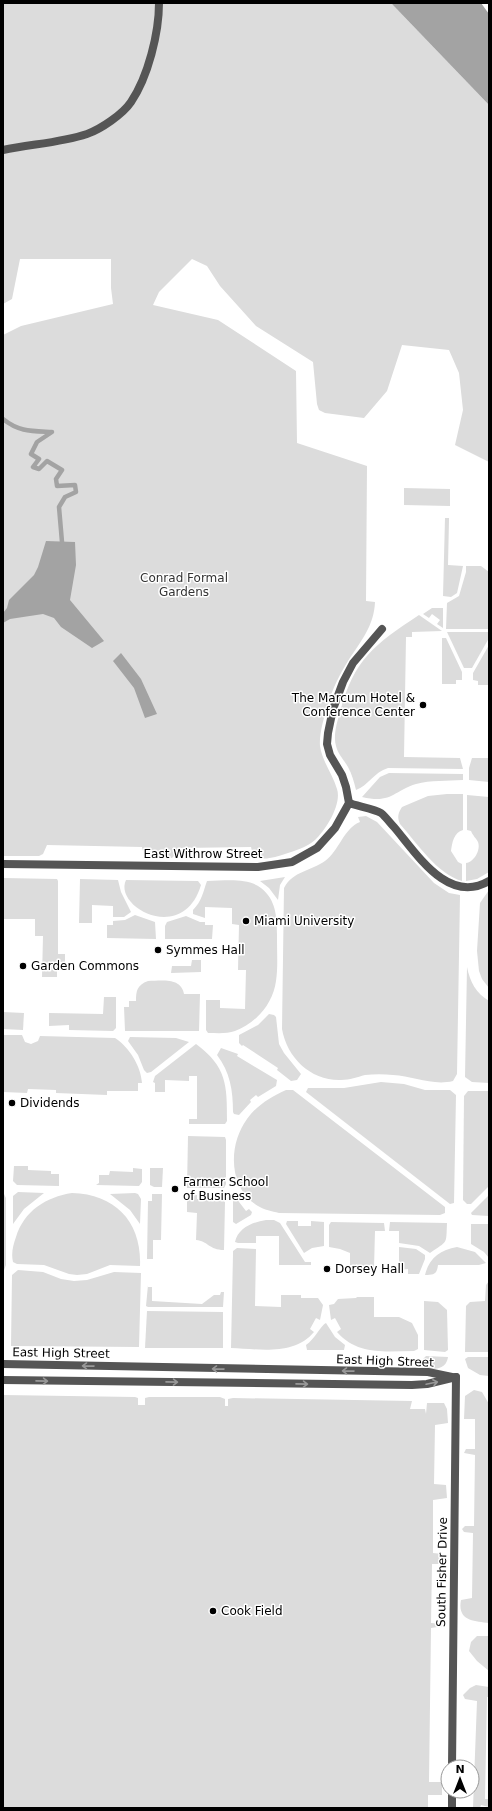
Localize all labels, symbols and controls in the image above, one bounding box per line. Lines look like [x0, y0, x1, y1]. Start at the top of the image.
park label: Conrad Formal Gardens [140, 571, 228, 599]
place label: The Marcum Hotel & Conference Center [291, 691, 415, 719]
marker: The Marcum Hotel & Conference Center [418, 700, 428, 710]
street label: East Withrow Street [143, 847, 263, 861]
place label: Miami University [254, 914, 354, 928]
marker: Miami University [241, 916, 251, 926]
place label: Symmes Hall [166, 943, 245, 957]
marker: Symmes Hall [153, 945, 163, 955]
place label: Garden Commons [31, 959, 139, 973]
marker: Garden Commons [18, 961, 28, 971]
place label: Dividends [20, 1096, 79, 1110]
marker: Dividends [7, 1098, 17, 1108]
place label: Farmer School of Business [183, 1175, 269, 1203]
marker: Farmer School of Business [170, 1184, 180, 1194]
place label: Dorsey Hall [335, 1262, 404, 1276]
marker: Dorsey Hall [322, 1264, 332, 1274]
street label: East High Street [12, 1345, 110, 1361]
street label: East High Street [336, 1352, 434, 1370]
one-way arrow [82, 1362, 95, 1370]
one-way arrow [212, 1365, 225, 1373]
one-way arrow [342, 1367, 355, 1375]
one-way arrow [35, 1377, 48, 1385]
one-way arrow [165, 1378, 178, 1386]
one-way arrow [425, 1379, 438, 1387]
one-way arrow [295, 1380, 308, 1388]
street label: South Fisher Drive [434, 1517, 450, 1627]
place label: Cook Field [221, 1604, 283, 1618]
marker: Cook Field [208, 1606, 218, 1616]
north arrow [440, 1759, 480, 1799]
text: N [455, 1763, 465, 1776]

